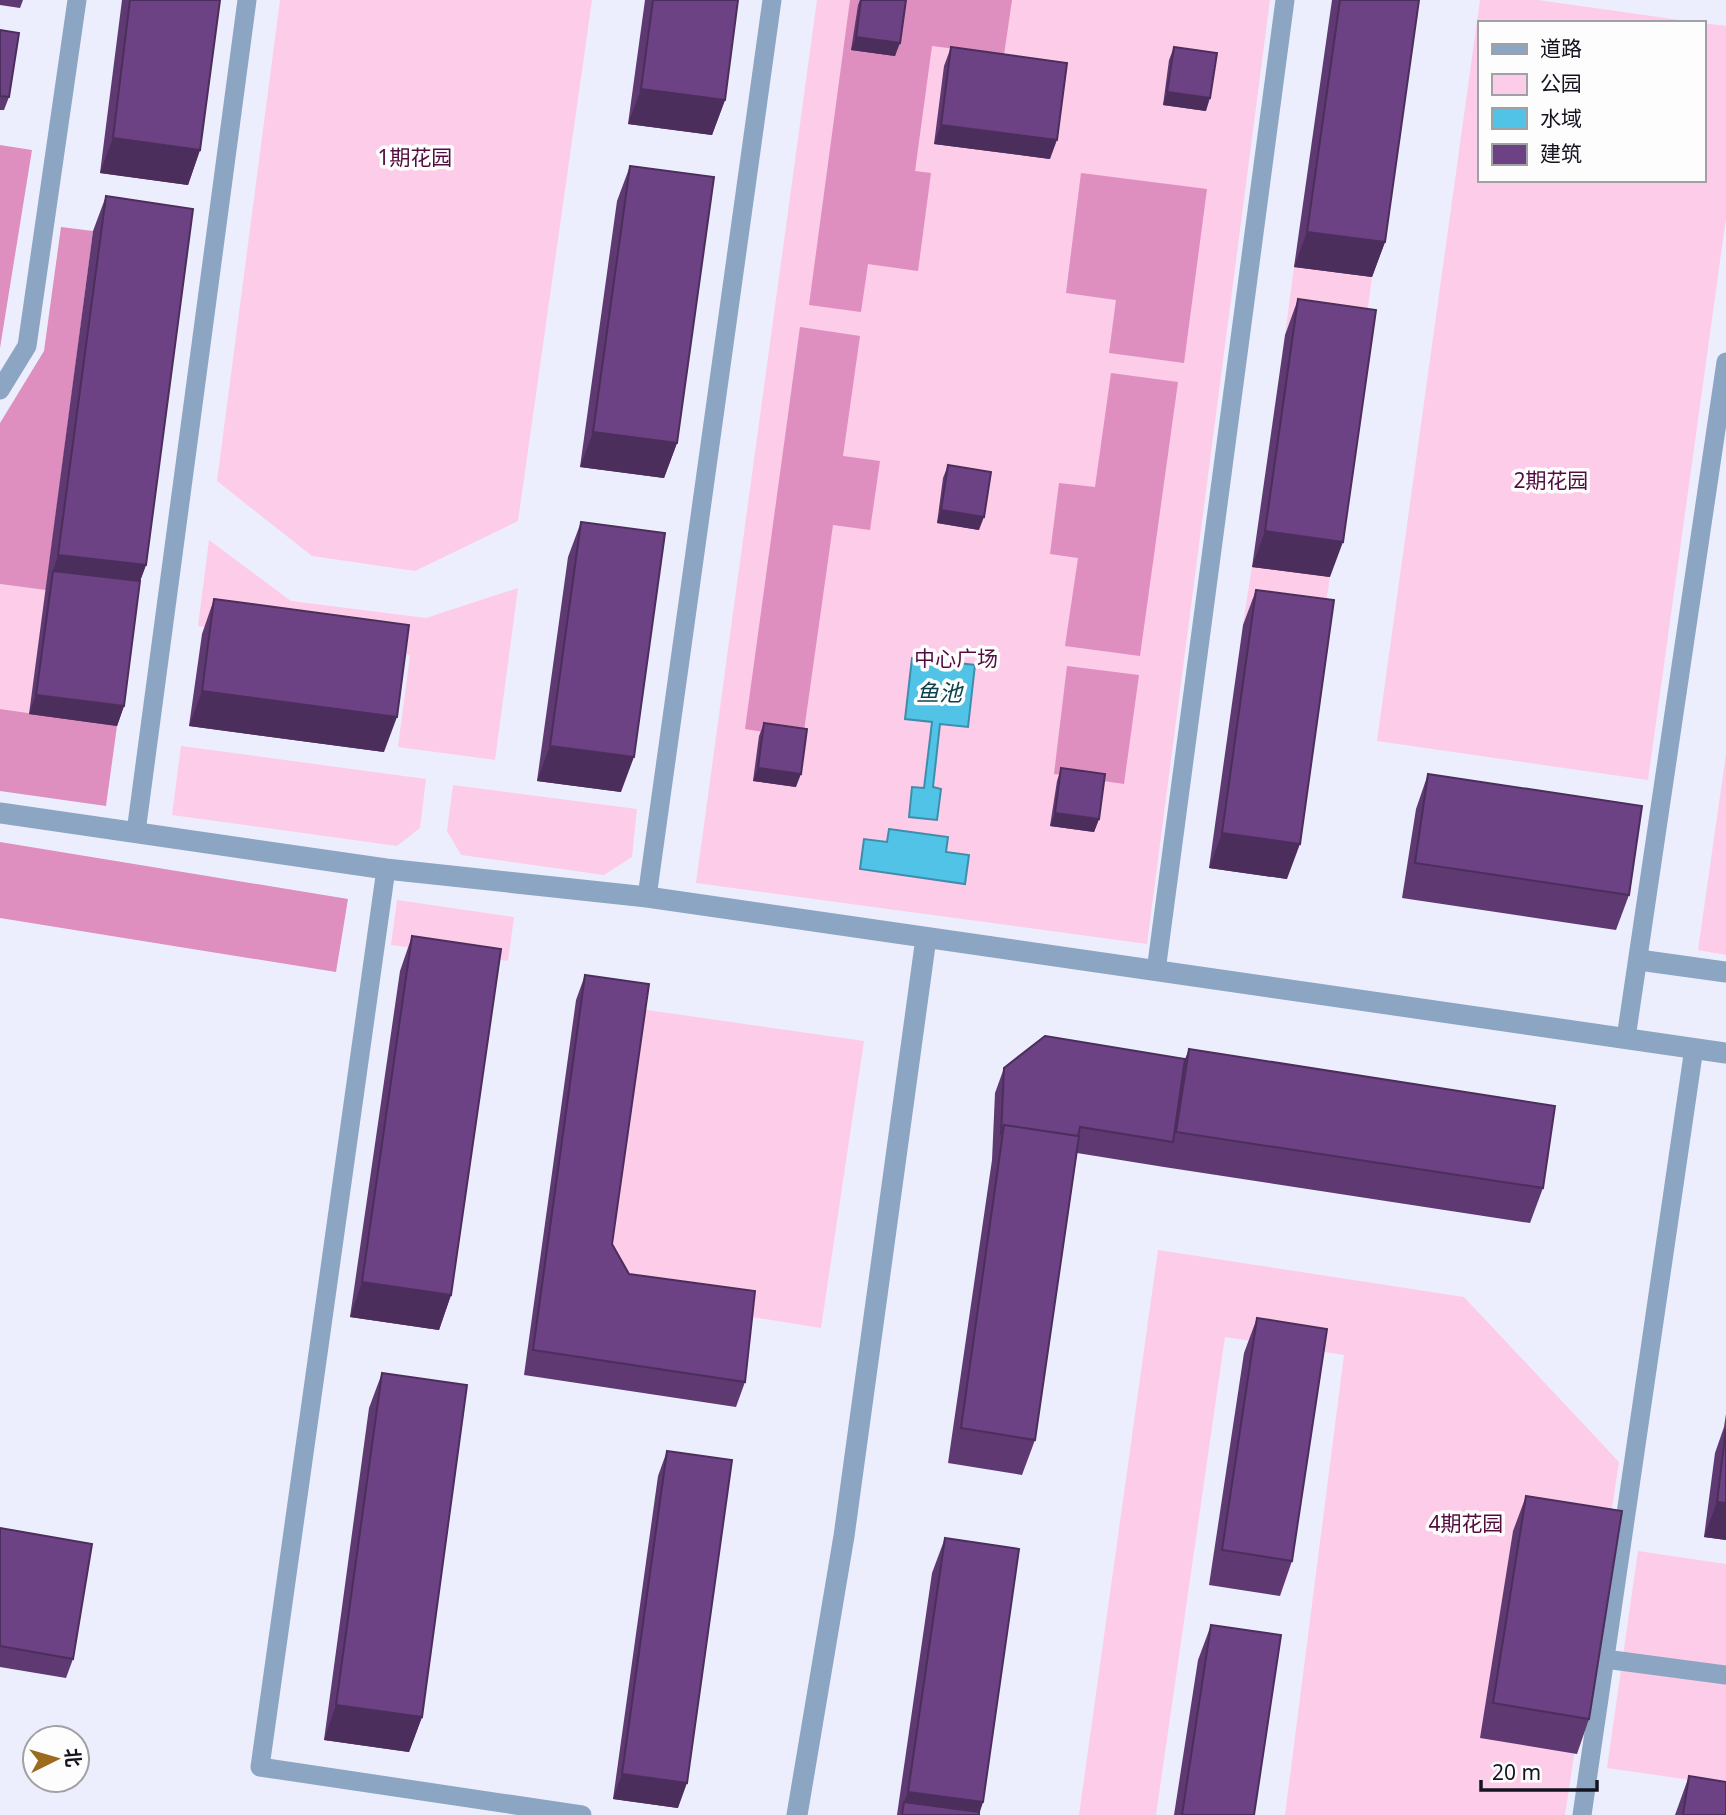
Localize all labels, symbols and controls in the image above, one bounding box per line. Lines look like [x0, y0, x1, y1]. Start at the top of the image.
legend [1478, 21, 1705, 182]
text: 道路 [1540, 34, 1582, 62]
text: 公园 [1540, 69, 1582, 97]
text: 水域 [1540, 104, 1582, 132]
text: 建筑 [1540, 139, 1582, 167]
park label: 1期花园 [377, 143, 453, 171]
park label: 2期花园 [1513, 466, 1589, 494]
park label: 中心广场 [914, 644, 998, 672]
water label: 鱼池 [916, 676, 964, 708]
park label: 4期花园 [1428, 1509, 1504, 1537]
north arrow [21, 1724, 91, 1794]
text: 北 [59, 1747, 87, 1768]
scale bar [1481, 1748, 1596, 1792]
text: 20 m [1492, 1758, 1541, 1786]

